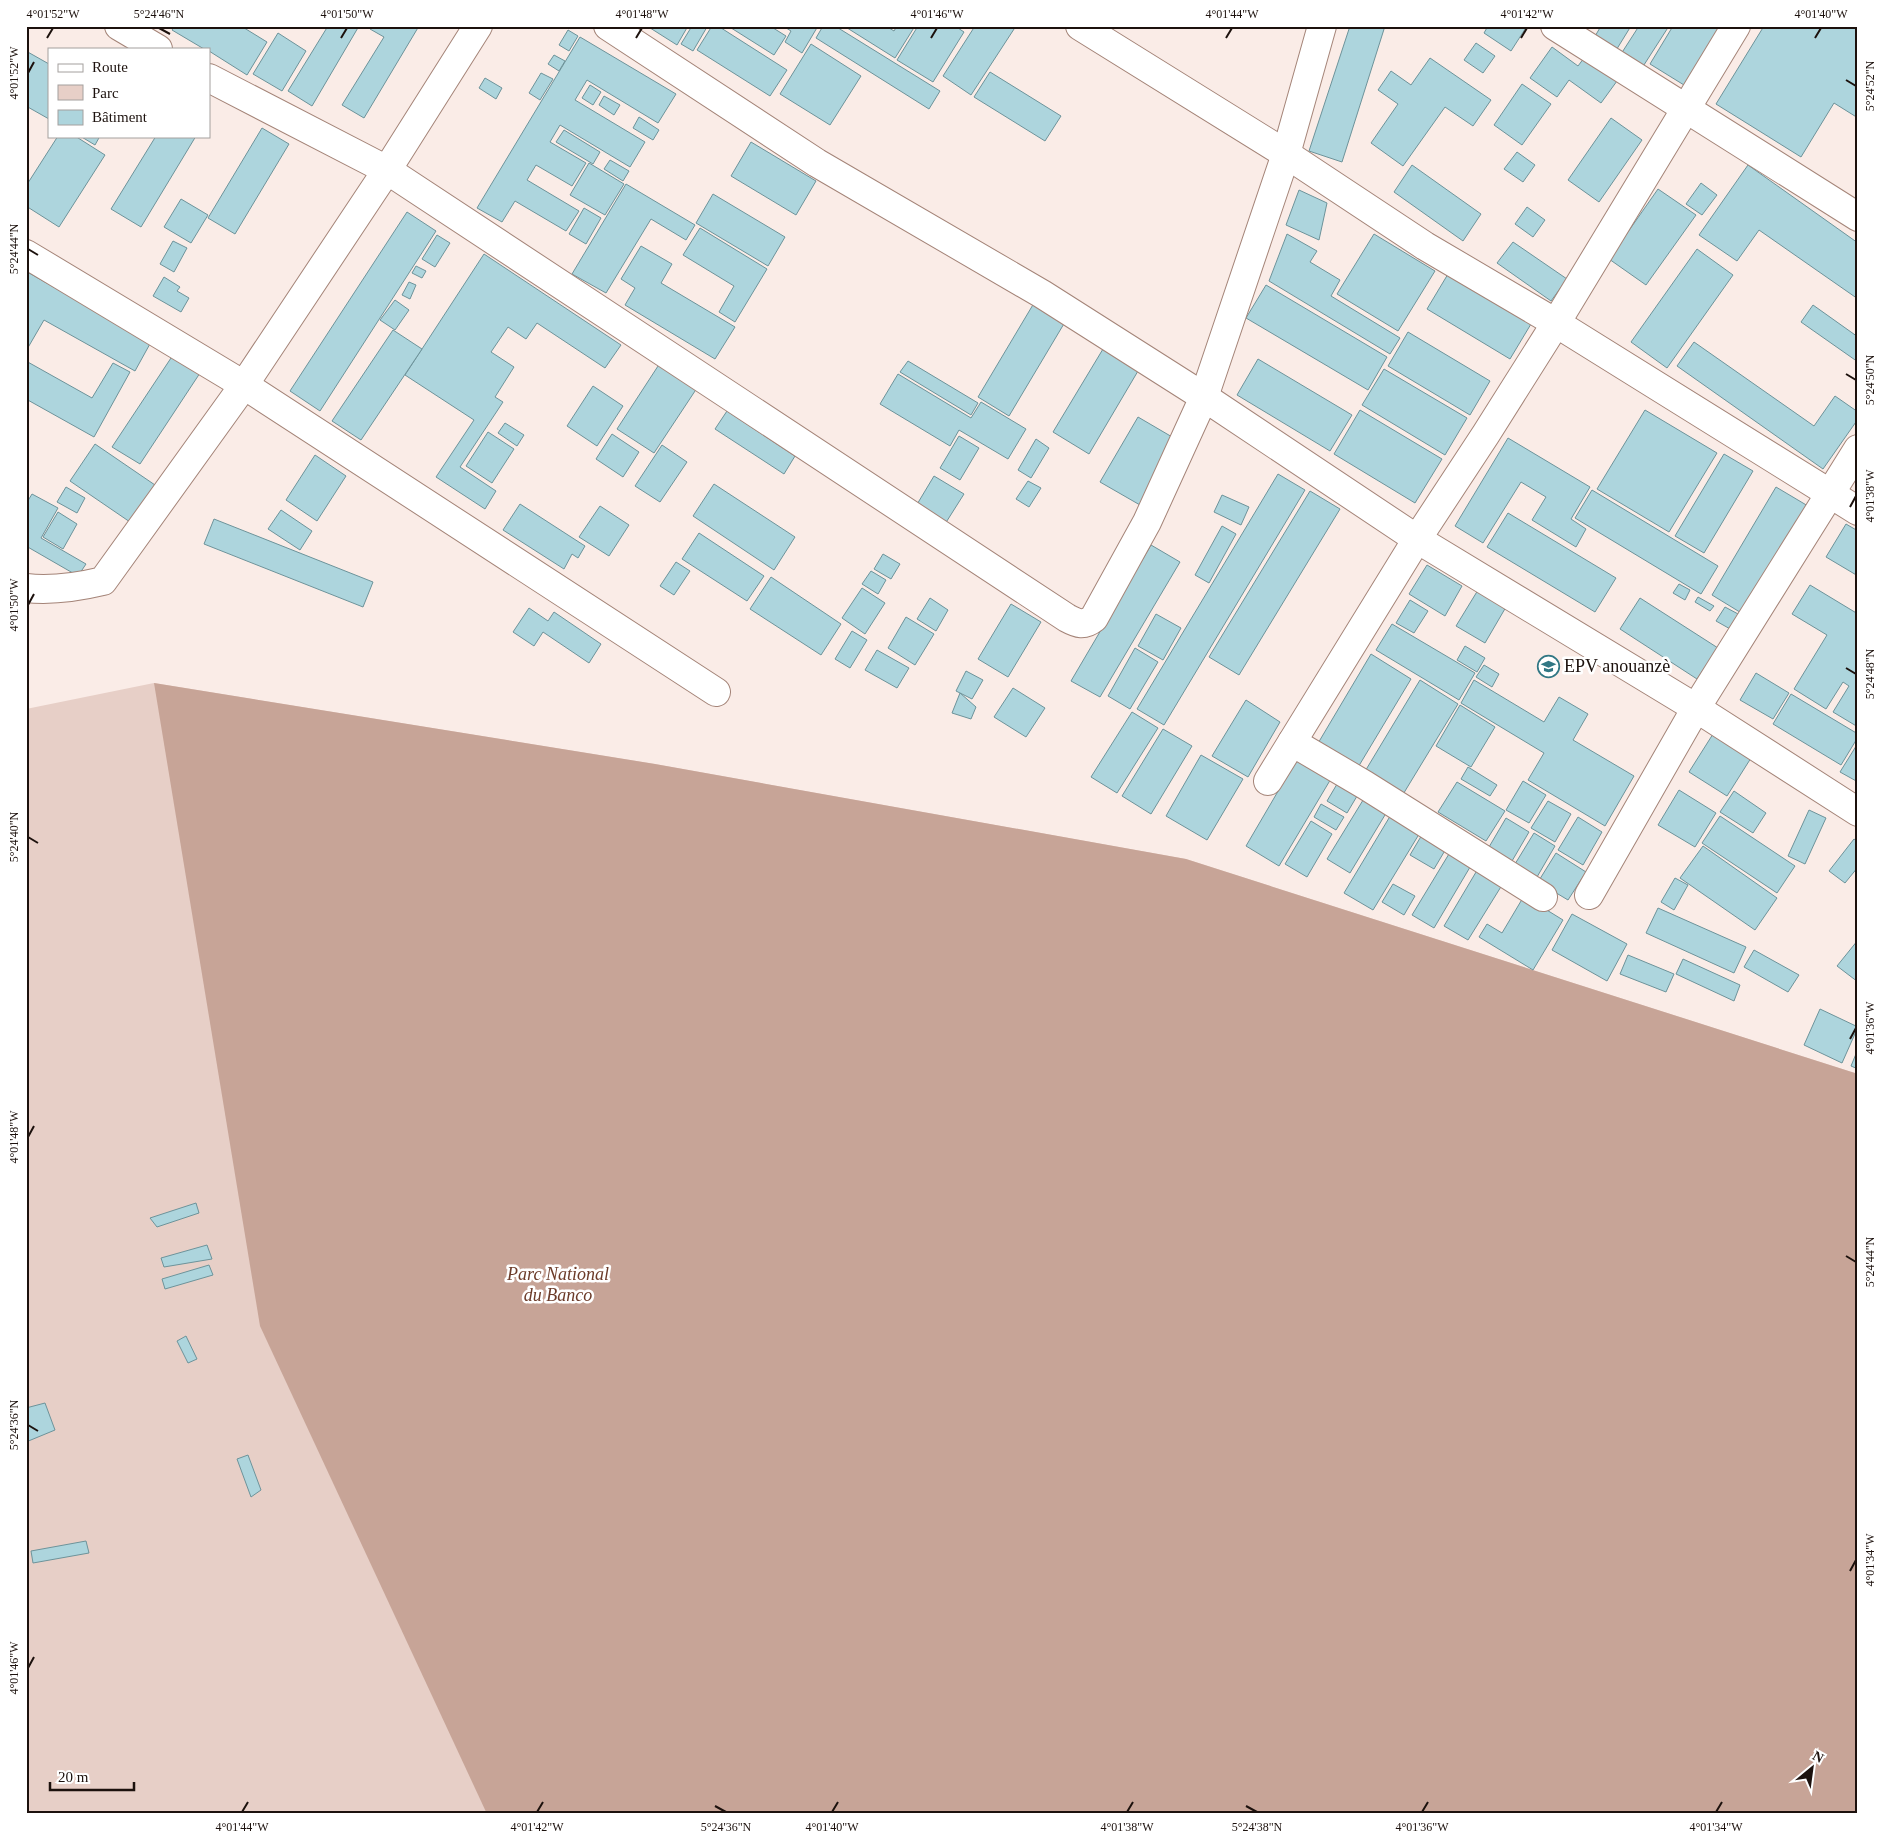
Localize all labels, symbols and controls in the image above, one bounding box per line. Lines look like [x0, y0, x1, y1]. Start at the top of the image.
text: 4°01'52"W [26, 7, 80, 21]
text: 5°24'46"N [134, 7, 185, 21]
text: 4°01'50"W [320, 7, 374, 21]
text: 4°01'48"W [615, 7, 669, 21]
text: 4°01'46"W [910, 7, 964, 21]
text: 4°01'44"W [1205, 7, 1259, 21]
text: 4°01'42"W [1500, 7, 1554, 21]
text: 4°01'40"W [1794, 7, 1848, 21]
text: 4°01'52"W [7, 46, 21, 100]
legend [48, 48, 210, 138]
text: Route [92, 59, 128, 75]
text: 5°24'52"N [1863, 60, 1877, 111]
text: Parc [92, 85, 119, 101]
text: Bâtiment [92, 109, 148, 125]
text: 5°24'44"N [7, 223, 21, 274]
text: 5°24'50"N [1863, 354, 1877, 405]
text: 4°01'38"W [1863, 469, 1877, 523]
text: 4°01'50"W [7, 578, 21, 632]
text: 5°24'48"N [1863, 648, 1877, 699]
school or university icon: EPV anouanzè [1536, 654, 1560, 678]
place label: EPV anouanzè [1564, 656, 1670, 676]
text: 5°24'40"N [7, 811, 21, 862]
text: 4°01'36"W [1863, 1001, 1877, 1055]
text: 4°01'48"W [7, 1110, 21, 1164]
text: 5°24'44"N [1863, 1236, 1877, 1287]
park label: Parc National du Banco [506, 1264, 609, 1305]
text: 5°24'36"N [7, 1399, 21, 1450]
text: 4°01'34"W [1863, 1533, 1877, 1587]
text: 4°01'46"W [7, 1641, 21, 1695]
north arrow [1786, 1742, 1836, 1792]
text: N [1810, 1748, 1826, 1766]
scale bar [50, 1760, 134, 1792]
text: 20 m [58, 1769, 89, 1785]
text: 4°01'44"W [215, 1820, 269, 1834]
text: 4°01'42"W [510, 1820, 564, 1834]
text: 5°24'36"N [701, 1820, 752, 1834]
text: 4°01'40"W [805, 1820, 859, 1834]
text: 4°01'38"W [1100, 1820, 1154, 1834]
text: 5°24'38"N [1232, 1820, 1283, 1834]
text: 4°01'36"W [1395, 1820, 1449, 1834]
text: 4°01'34"W [1689, 1820, 1743, 1834]

